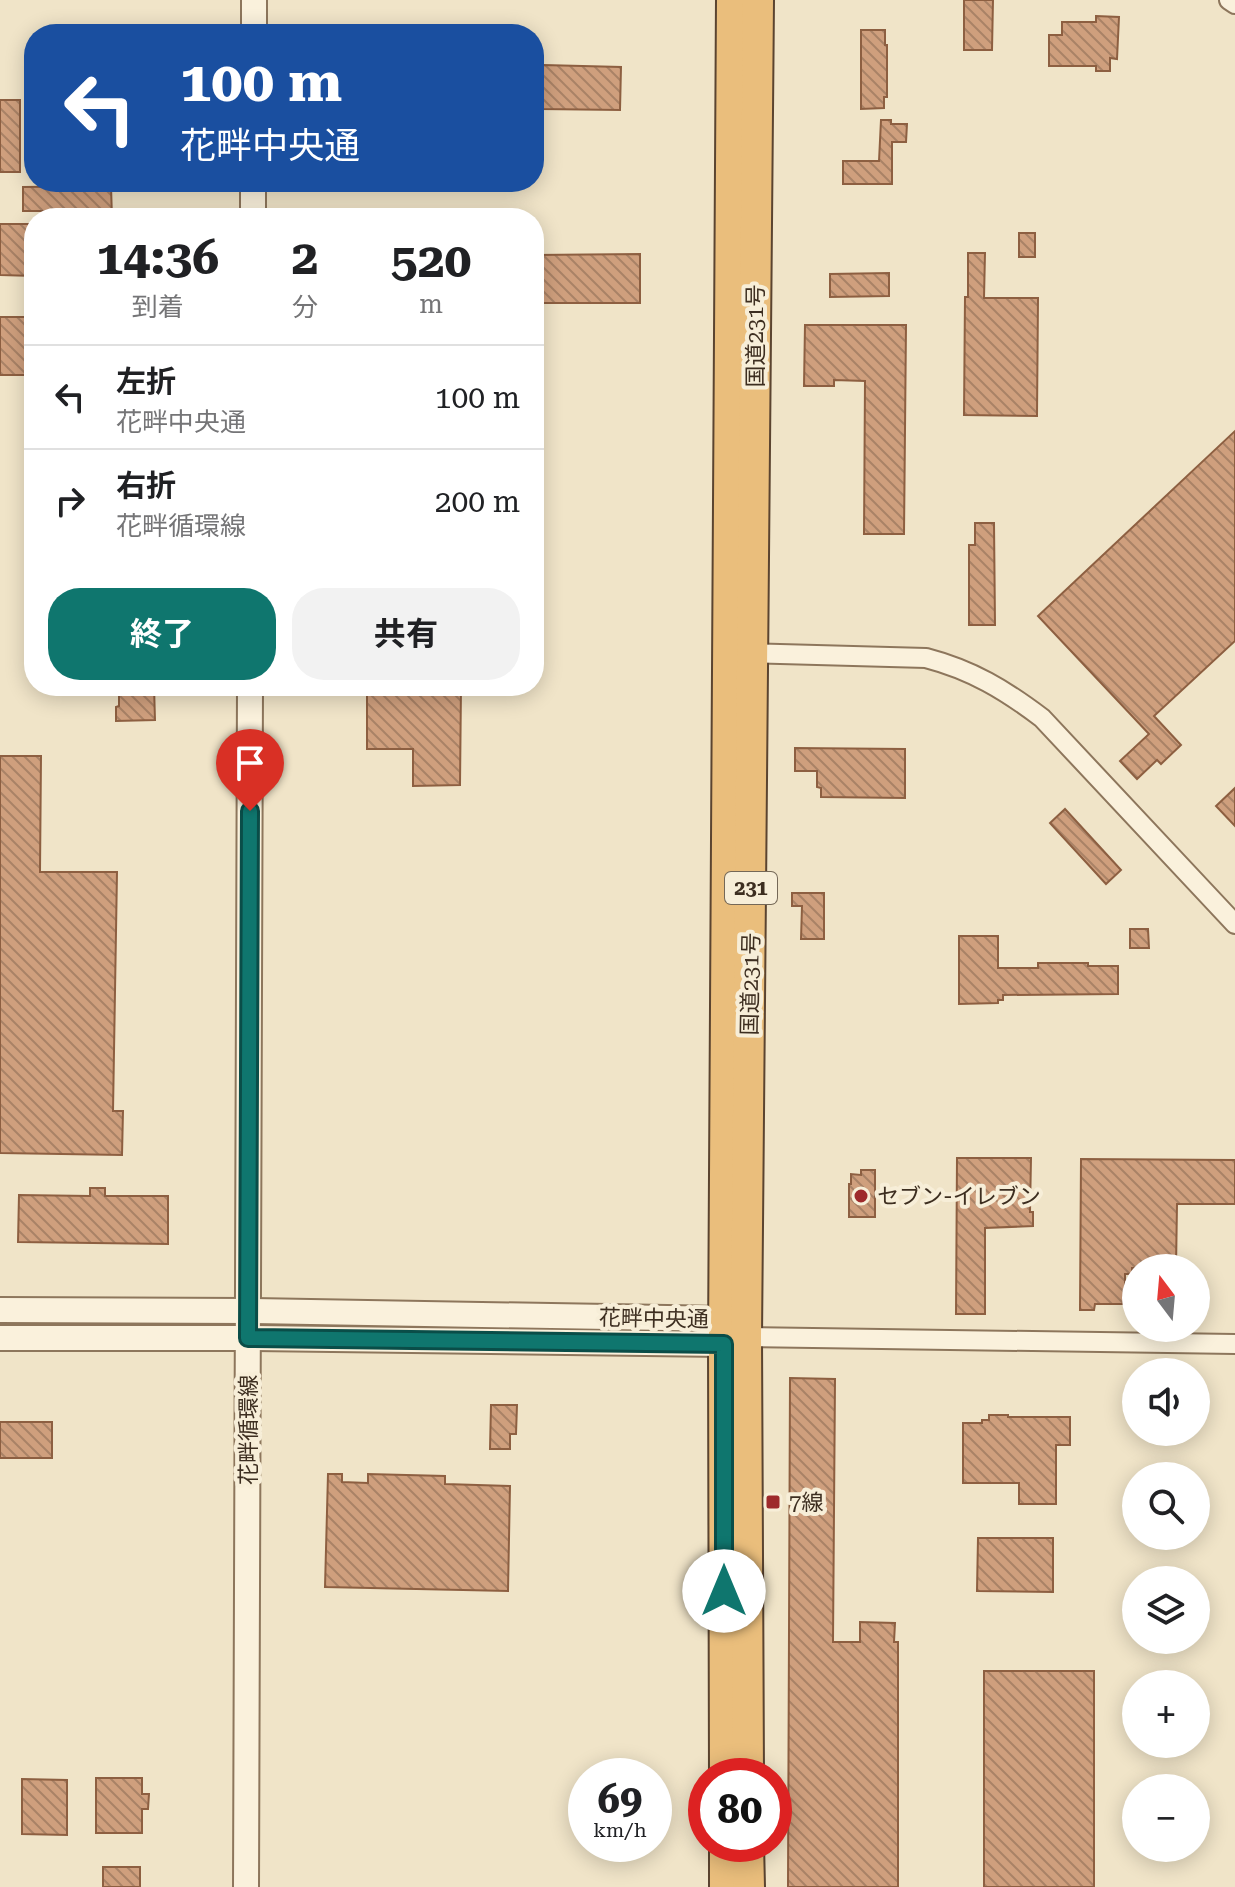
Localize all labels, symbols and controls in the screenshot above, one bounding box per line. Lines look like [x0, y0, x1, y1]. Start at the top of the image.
text: 100 m [180, 49, 342, 115]
icon: left [48, 56, 152, 160]
text: 花畔中央通 [180, 125, 360, 167]
text: 14:36 [96, 230, 219, 286]
text: 2 [291, 230, 318, 286]
text: 520 [391, 233, 471, 289]
street label: 国道231号 [743, 285, 768, 387]
text: m [419, 289, 443, 319]
text: 到着 [132, 292, 184, 322]
text: 分 [292, 292, 318, 322]
text: 左折 [116, 364, 176, 399]
icon: left [48, 375, 92, 419]
text: 100 m [435, 380, 520, 415]
text: 花畔中央通 [116, 407, 246, 437]
text: 右折 [116, 468, 176, 503]
icon: right [48, 479, 92, 523]
text: 200 m [435, 484, 520, 519]
text: 花畔循環線 [116, 511, 246, 541]
button: 終了 [48, 588, 276, 680]
button: 共有 [292, 588, 520, 680]
pin [216, 729, 284, 811]
icon: arrive [228, 741, 272, 785]
road number: 231 [725, 872, 777, 904]
street label: 国道231号 [737, 932, 764, 1036]
place label: セブン-イレブン [877, 1184, 1041, 1209]
marker: セブン-イレブン [852, 1187, 870, 1205]
north arrow [1122, 1254, 1210, 1342]
map controls [1122, 1254, 1210, 1862]
street label: 花畔中央通 [599, 1305, 709, 1332]
button: sound [1122, 1358, 1210, 1446]
street label: 花畔循環線 [236, 1375, 261, 1485]
button: search [1122, 1462, 1210, 1550]
place label: 7線 [789, 1490, 823, 1515]
marker: 7線 [764, 1493, 782, 1511]
position arrow [682, 1549, 766, 1633]
button: layers [1122, 1566, 1210, 1654]
button: + [1122, 1670, 1210, 1758]
speed limit sign: 80 [688, 1758, 792, 1862]
button: − [1122, 1774, 1210, 1862]
text: 69 [598, 1776, 642, 1823]
text: km/h [593, 1818, 647, 1842]

